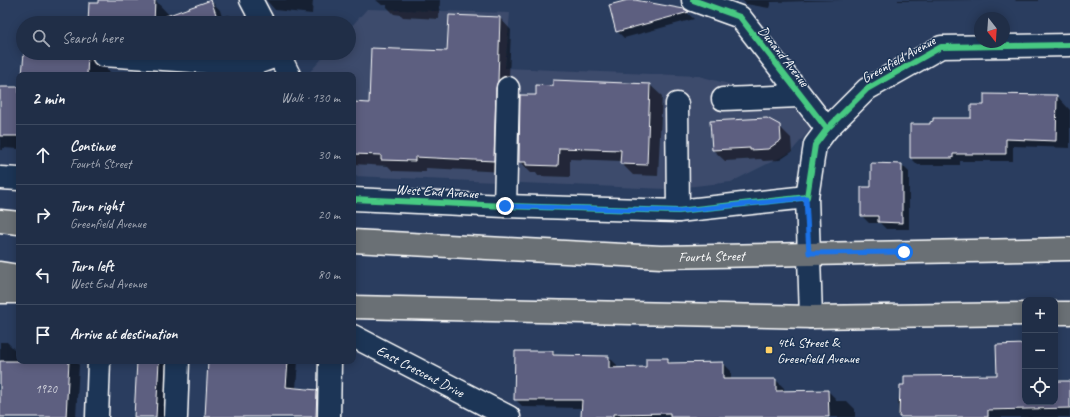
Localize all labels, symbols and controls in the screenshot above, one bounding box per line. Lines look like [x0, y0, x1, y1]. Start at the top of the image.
north arrow [974, 12, 1010, 48]
search box [16, 16, 356, 60]
street label: Dunand Avenue [755, 22, 814, 91]
icon: search [30, 27, 52, 49]
text: Search here [62, 29, 123, 48]
street label: Greenfield Avenue [858, 31, 939, 87]
text: 2 min [32, 88, 65, 109]
text: Walk · 130 m [281, 90, 340, 106]
text: Continue [70, 137, 115, 156]
icon: ahead [32, 144, 54, 166]
text: 30 m [318, 147, 340, 163]
text: Fourth Street [70, 156, 131, 172]
street label: West End Avenue [395, 181, 480, 202]
text: Turn right [70, 197, 123, 216]
route end [496, 197, 514, 215]
icon: right [32, 204, 54, 226]
text: 20 m [318, 207, 340, 223]
text: Greenfield Avenue [70, 216, 146, 232]
route start [895, 243, 913, 261]
street label: Fourth Street [678, 247, 747, 266]
text: Turn left [70, 257, 113, 276]
icon: left [32, 264, 54, 286]
text: 80 m [318, 267, 340, 283]
text: West End Avenue [70, 276, 147, 292]
map controls [1022, 297, 1058, 405]
button: + [1022, 297, 1058, 333]
icon: arrive [32, 324, 54, 346]
text: Arrive at destination [70, 325, 177, 344]
button: − [1022, 333, 1058, 369]
place label: 4th Street & Greenfield Avenue [777, 334, 860, 367]
street label: East Crescent Drive [374, 342, 468, 402]
marker: 4th Street & Greenfield Avenue [764, 345, 774, 355]
button: locate [1022, 369, 1058, 405]
house number: 1920 [35, 381, 58, 397]

